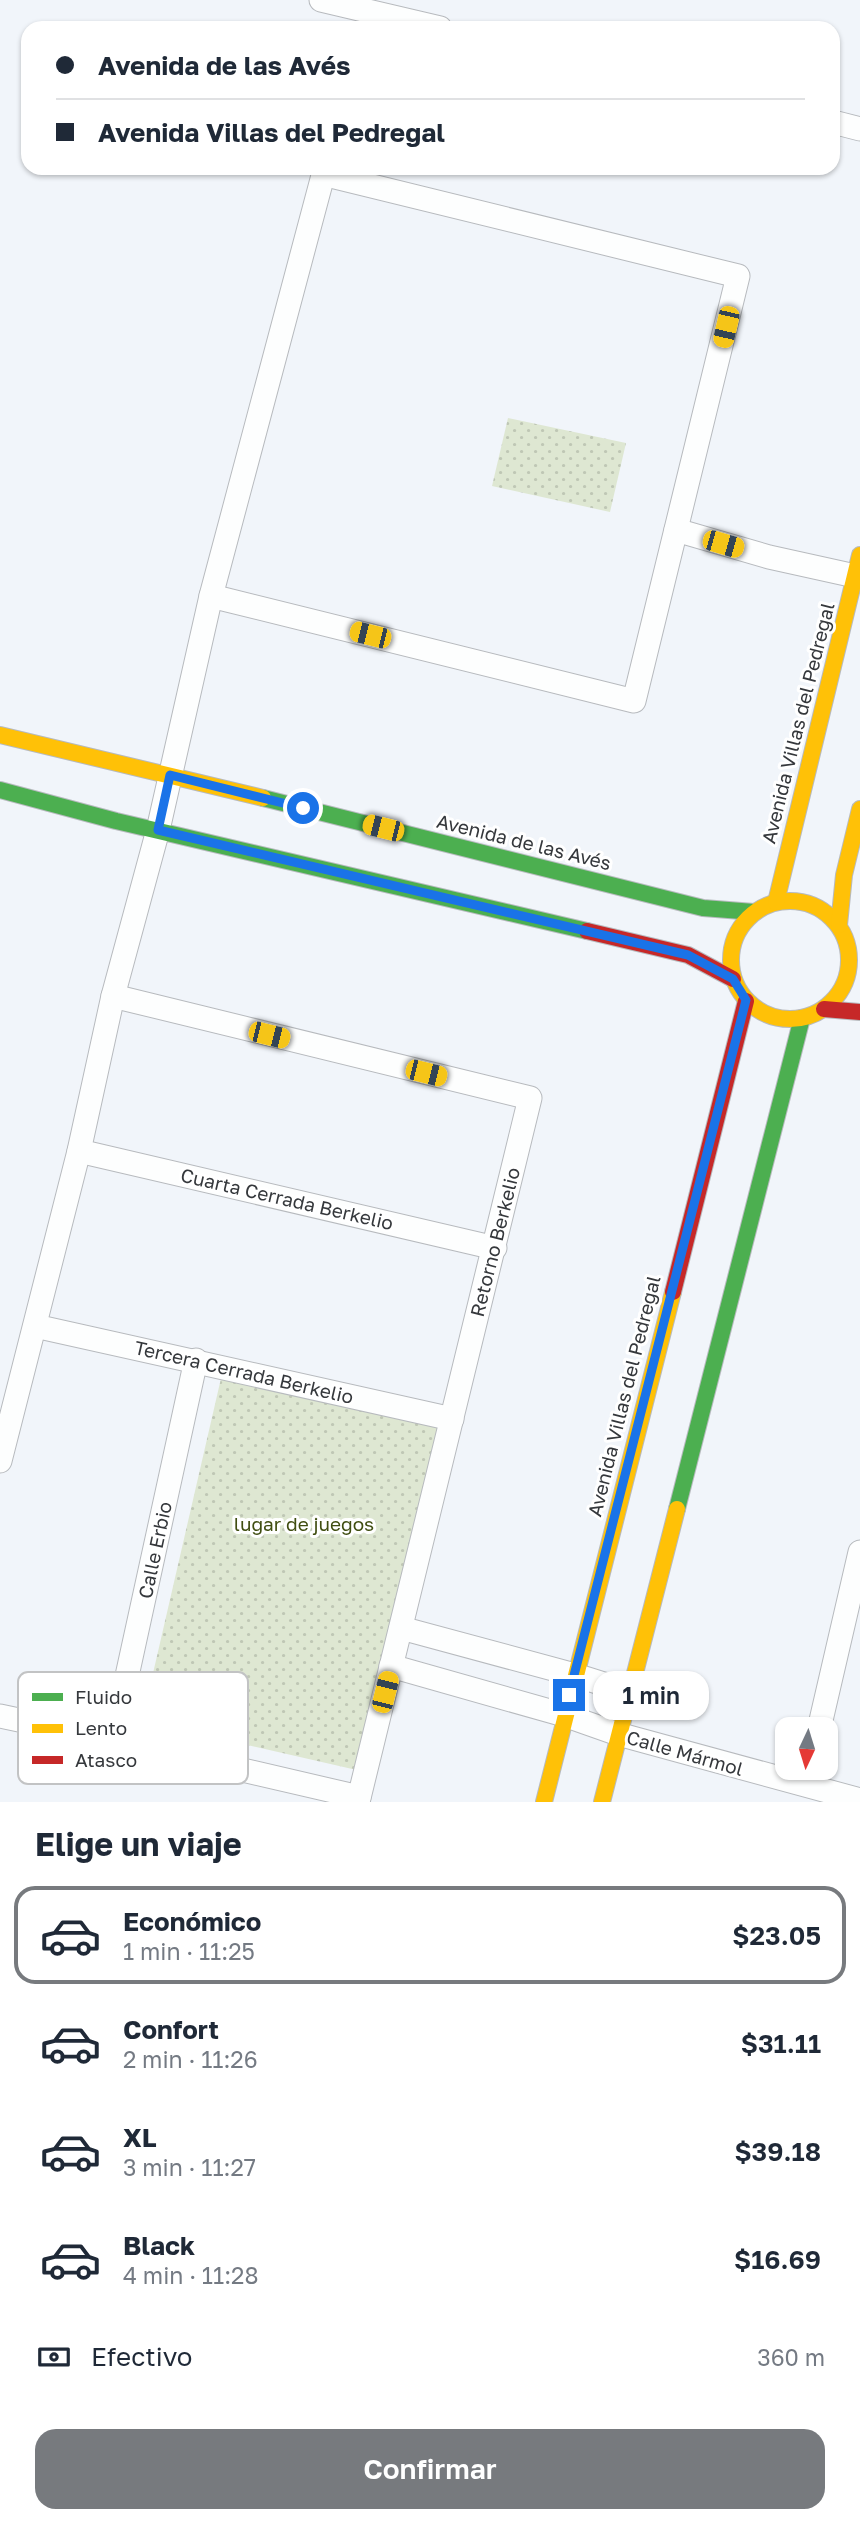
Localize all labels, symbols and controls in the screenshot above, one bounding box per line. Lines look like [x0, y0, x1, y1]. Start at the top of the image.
text: Avenida de las Avés [98, 50, 351, 81]
text: Avenida Villas del Pedregal [98, 117, 445, 148]
car [712, 304, 741, 350]
car [700, 528, 747, 560]
street label: Avenida Villas del Pedregal [756, 600, 839, 846]
car [348, 620, 393, 650]
route start [287, 792, 319, 824]
street label: Avenida de las Avés [435, 809, 614, 874]
car [361, 813, 406, 843]
car [247, 1020, 292, 1050]
car [404, 1058, 449, 1088]
street label: Cuarta Cerrada Berkelio [179, 1163, 396, 1234]
street label: Retorno Berkelio [465, 1165, 524, 1319]
street label: Avenida Villas del Pedregal [582, 1273, 665, 1519]
street label: Tercera Cerrada Berkelio [132, 1335, 356, 1408]
street label: Calle Erbio [133, 1499, 176, 1600]
park label: lugar de juegos [234, 1512, 374, 1535]
car [370, 1669, 401, 1715]
callout: 1 min [594, 1670, 709, 1720]
legend [18, 1672, 248, 1784]
route end [553, 1679, 585, 1711]
text: 1 min [622, 1681, 680, 1709]
text: Fluido [75, 1685, 132, 1708]
text: Lento [75, 1716, 127, 1739]
north arrow [775, 1717, 838, 1780]
map controls [775, 1717, 838, 1780]
street label: Calle Mármol [624, 1725, 746, 1780]
text: Atasco [75, 1748, 137, 1771]
text: Elige un viaje [35, 1825, 242, 1863]
icon: car [39, 1904, 102, 1967]
text: Económico [123, 1906, 261, 1937]
text: $23.05 [732, 1920, 821, 1951]
text: 1 min · 11:25 [123, 1937, 255, 1965]
icon: car [39, 2012, 102, 2075]
text: Confort [123, 2014, 219, 2045]
text: $31.11 [741, 2028, 821, 2059]
text: 2 min · 11:26 [123, 2045, 258, 2073]
icon: car [39, 2120, 102, 2183]
text: XL [123, 2122, 157, 2153]
text: $39.18 [734, 2136, 821, 2167]
text: 3 min · 11:27 [123, 2153, 256, 2181]
icon: car [39, 2228, 102, 2291]
text: Black [123, 2230, 195, 2261]
text: $16.69 [734, 2244, 821, 2275]
text: 4 min · 11:28 [123, 2261, 258, 2289]
icon: cash [35, 2338, 73, 2376]
text: Efectivo [91, 2341, 192, 2372]
text: 360 m [757, 2343, 825, 2371]
button: Confirmar [35, 2429, 825, 2509]

